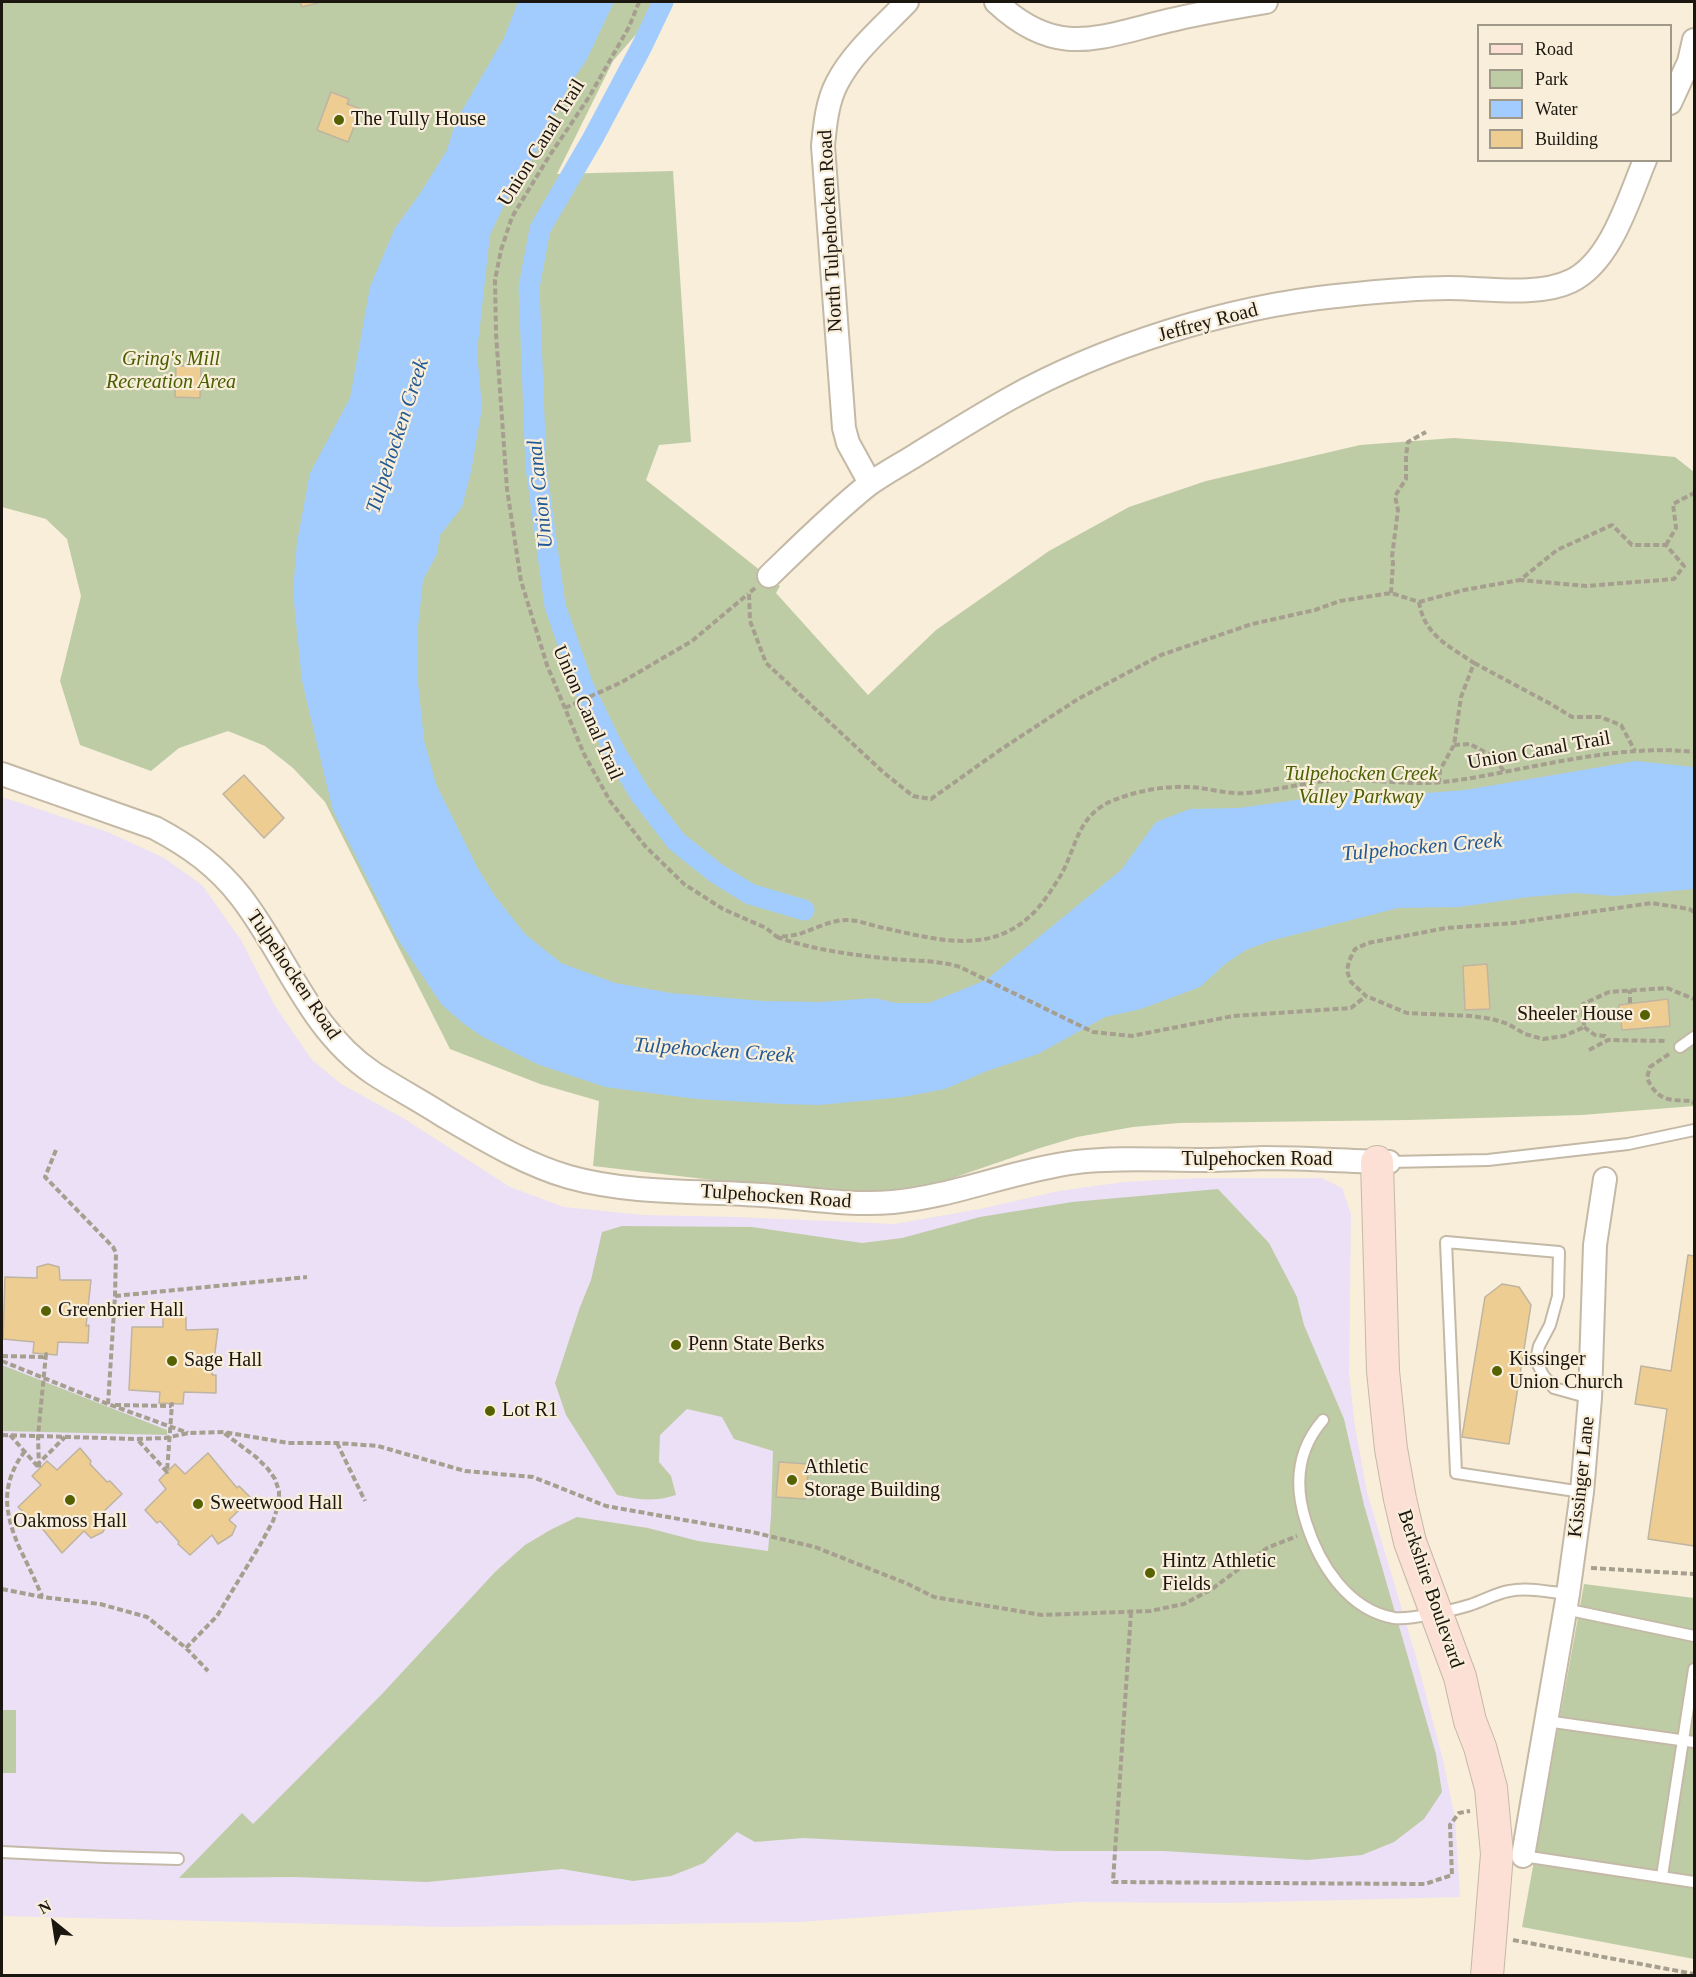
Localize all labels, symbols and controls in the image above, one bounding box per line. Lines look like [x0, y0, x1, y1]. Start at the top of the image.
legend [1477, 24, 1672, 162]
text: Road [1535, 39, 1573, 59]
text: Park [1535, 69, 1568, 89]
street label: Union Canal Trail [493, 75, 591, 211]
text: Water [1535, 99, 1578, 119]
place label: The Tully House [351, 108, 486, 132]
marker: The Tully House [332, 113, 346, 127]
street label: North Tulpehocken Road [814, 129, 848, 333]
text: Building [1535, 129, 1598, 149]
street label: Jeffrey Road [1155, 298, 1261, 348]
park label: Gring's Mill Recreation Area [106, 348, 236, 395]
water label: Tulpehocken Creek [361, 356, 435, 516]
water label: Union Canal [523, 438, 559, 550]
street label: Union Canal Trail [547, 642, 627, 784]
street label: Union Canal Trail [1466, 727, 1612, 775]
park label: Tulpehocken Creek Valley Parkway [1284, 763, 1438, 810]
water label: Tulpehocken Creek [1341, 828, 1503, 868]
street label: Tulpehocken Road [241, 906, 345, 1044]
place label: Sheeler House [1517, 1003, 1633, 1027]
marker: Sheeler House [1638, 1008, 1652, 1022]
water label: Tulpehocken Creek [633, 1033, 795, 1069]
street label: Tulpehocken Road [1182, 1148, 1332, 1172]
street label: Tulpehocken Road [700, 1180, 852, 1214]
place label: Greenbrier Hall [58, 1299, 184, 1323]
marker: Greenbrier Hall [39, 1304, 53, 1318]
place label: Penn State Berks [688, 1333, 825, 1357]
marker: Penn State Berks [669, 1338, 683, 1352]
place label: Kissinger Union Church [1509, 1348, 1623, 1395]
place label: Sage Hall [184, 1349, 262, 1373]
marker: Sage Hall [165, 1354, 179, 1368]
marker: Kissinger Union Church [1490, 1364, 1504, 1378]
place label: Lot R1 [502, 1399, 558, 1423]
marker: Lot R1 [483, 1404, 497, 1418]
street label: Kissinger Lane [1564, 1415, 1600, 1539]
place label: Athletic Storage Building [804, 1456, 940, 1503]
marker: Athletic Storage Building [785, 1473, 799, 1487]
place label: Sweetwood Hall [210, 1492, 343, 1516]
marker: Oakmoss Hall [63, 1493, 77, 1507]
marker: Sweetwood Hall [191, 1497, 205, 1511]
street label: Berkshire Boulevard [1392, 1507, 1468, 1671]
place label: Oakmoss Hall [13, 1510, 127, 1534]
place label: Hintz Athletic Fields [1162, 1550, 1276, 1597]
marker: Hintz Athletic Fields [1143, 1566, 1157, 1580]
north arrow [24, 1893, 84, 1953]
text: N [35, 1897, 54, 1917]

